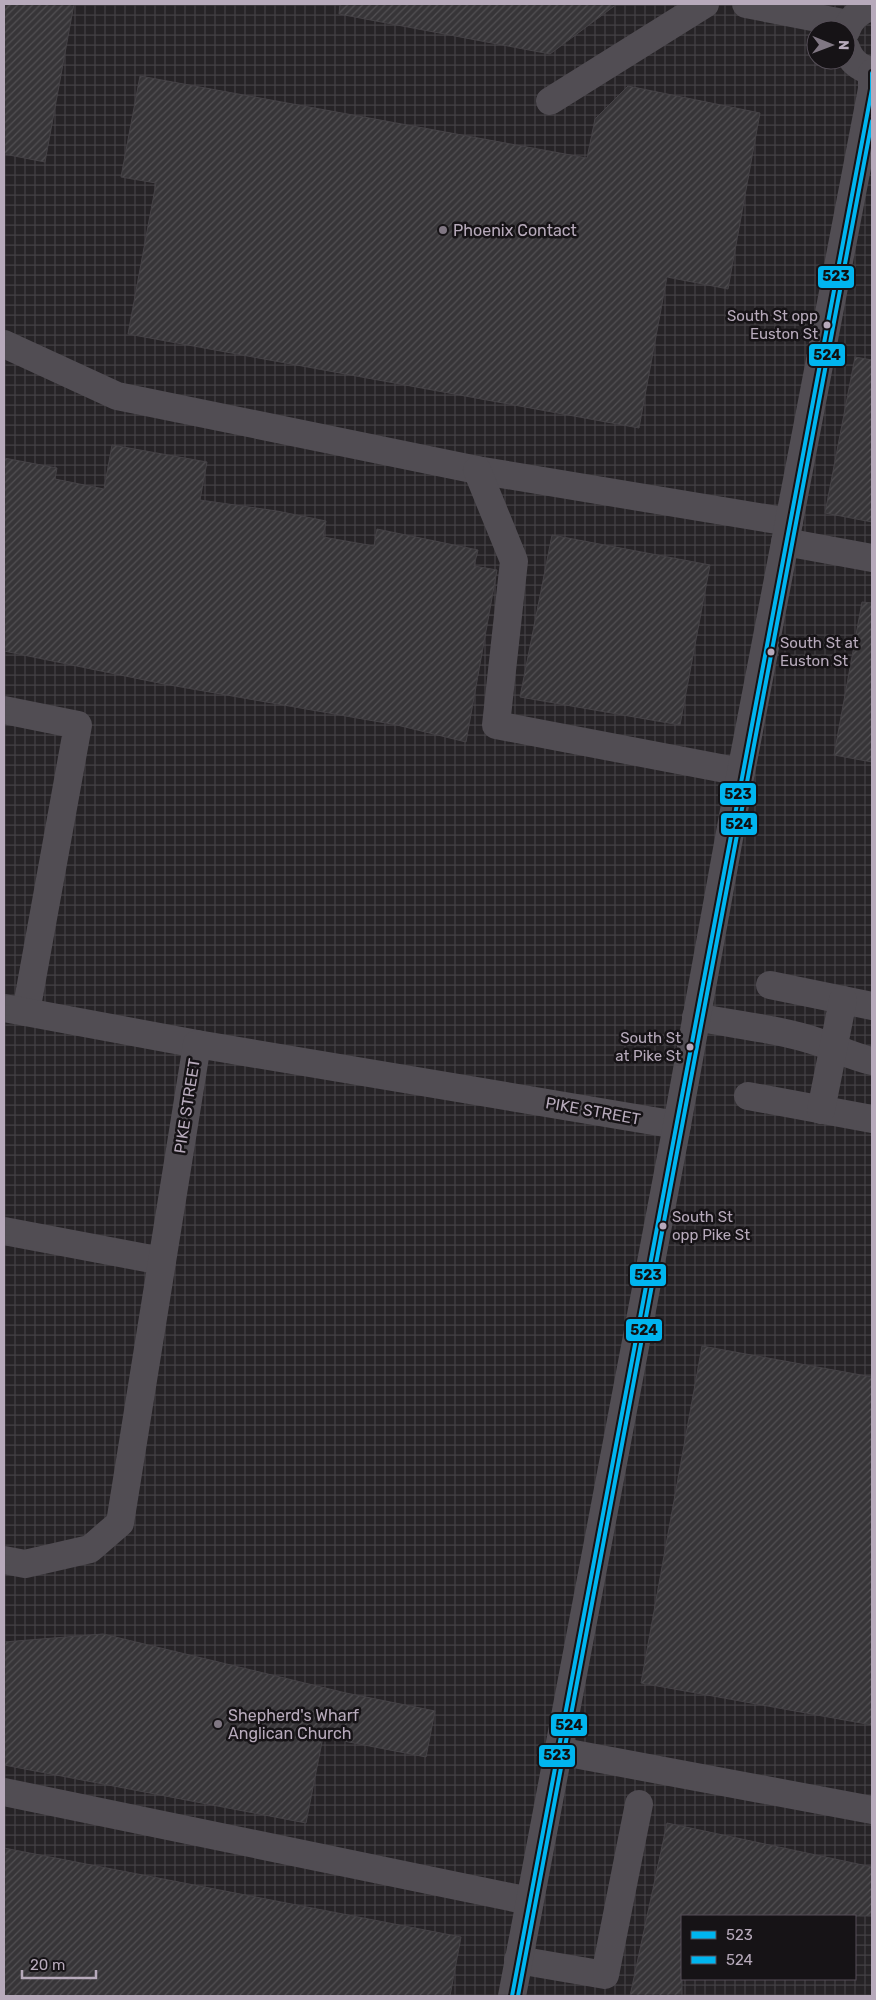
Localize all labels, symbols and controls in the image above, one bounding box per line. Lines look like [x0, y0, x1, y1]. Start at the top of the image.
north arrow [806, 20, 856, 70]
text: N [835, 40, 852, 50]
place label: Phoenix Contact [453, 221, 577, 240]
marker: Phoenix Contact [437, 224, 449, 236]
line badge: 523 [817, 265, 855, 289]
text: 523 [822, 268, 850, 285]
place label: South St opp Euston St [727, 307, 818, 343]
marker: South St opp Euston St [822, 320, 832, 330]
line badge: 524 [808, 343, 846, 367]
text: 524 [813, 347, 841, 364]
place label: South St at Euston St [780, 634, 859, 670]
marker: South St at Euston St [766, 647, 776, 657]
line badge: 523 [719, 782, 757, 806]
text: 523 [724, 786, 752, 803]
line badge: 524 [720, 812, 758, 836]
text: 524 [725, 816, 753, 833]
place label: South St at Pike St [615, 1029, 681, 1065]
marker: South St at Pike St [685, 1042, 695, 1052]
street label: PIKE STREET [170, 1057, 204, 1155]
street label: PIKE STREET [544, 1093, 642, 1129]
place label: South St opp Pike St [672, 1208, 750, 1244]
marker: South St opp Pike St [658, 1221, 668, 1231]
line badge: 523 [629, 1263, 667, 1287]
text: 523 [634, 1267, 662, 1284]
line badge: 524 [625, 1318, 663, 1342]
text: 524 [630, 1322, 658, 1339]
place label: Shepherd's Wharf Anglican Church [228, 1706, 360, 1743]
line badge: 524 [550, 1713, 588, 1737]
text: 524 [555, 1717, 583, 1734]
marker: Shepherd's Wharf Anglican Church [212, 1718, 224, 1730]
line badge: 523 [538, 1744, 576, 1768]
text: 523 [543, 1747, 571, 1764]
legend [681, 1915, 856, 1980]
text: 523 [726, 1926, 753, 1944]
scale bar [22, 1948, 96, 1980]
text: 524 [726, 1951, 753, 1969]
text: 20 m [30, 1956, 65, 1974]

